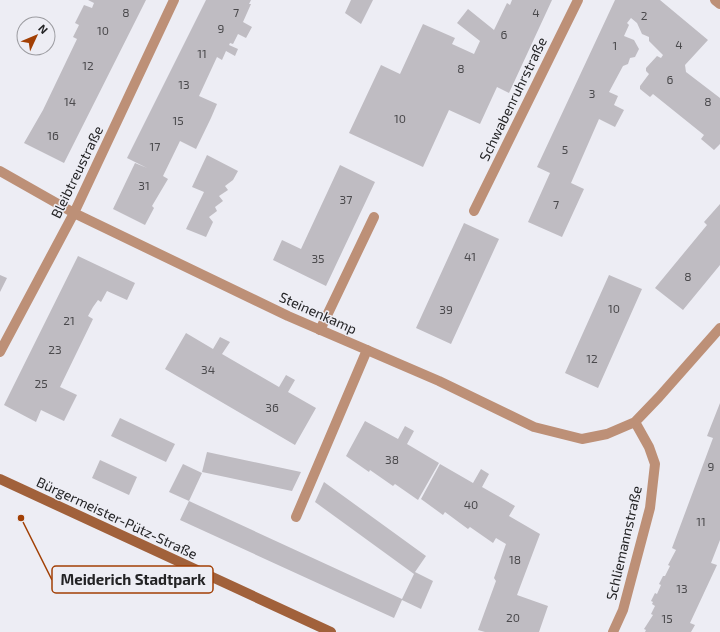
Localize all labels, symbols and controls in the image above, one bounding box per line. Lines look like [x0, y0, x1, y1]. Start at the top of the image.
house number: 8 [122, 5, 130, 19]
house number: 7 [233, 5, 239, 19]
house number: 4 [532, 5, 540, 19]
house number: 2 [641, 8, 648, 22]
north arrow [16, 16, 56, 56]
text: N [36, 21, 51, 36]
house number: 9 [218, 21, 225, 35]
house number: 10 [97, 23, 109, 37]
house number: 6 [501, 27, 508, 41]
street label: Schwabenruhrstraße [475, 34, 550, 163]
house number: 4 [675, 37, 683, 51]
house number: 1 [613, 38, 617, 52]
house number: 11 [197, 46, 207, 60]
house number: 12 [82, 58, 94, 72]
house number: 8 [457, 61, 465, 75]
house number: 6 [667, 72, 674, 86]
house number: 13 [178, 77, 190, 91]
house number: 3 [589, 86, 595, 100]
house number: 14 [64, 94, 76, 108]
house number: 8 [704, 94, 712, 108]
house number: 10 [394, 111, 406, 125]
house number: 15 [172, 113, 184, 127]
street label: Bleibtreustraße [47, 123, 106, 221]
house number: 16 [47, 128, 59, 142]
house number: 17 [150, 139, 160, 153]
house number: 5 [562, 142, 568, 156]
house number: 31 [138, 178, 150, 192]
house number: 37 [340, 192, 352, 206]
house number: 7 [553, 197, 559, 211]
house number: 41 [464, 249, 476, 263]
house number: 35 [311, 251, 325, 265]
house number: 8 [684, 269, 692, 283]
street label: Steinenkamp [277, 288, 360, 337]
house number: 10 [608, 301, 620, 315]
house number: 39 [439, 302, 453, 316]
house number: 21 [63, 313, 75, 327]
house number: 23 [48, 342, 62, 356]
house number: 12 [586, 351, 598, 365]
house number: 34 [201, 362, 215, 376]
house number: 25 [34, 376, 48, 390]
house number: 36 [265, 400, 279, 414]
house number: 38 [385, 452, 399, 466]
house number: 9 [708, 459, 715, 473]
street label: Bürgermeister-Pütz-Straße [34, 473, 200, 562]
street label: Schliemannstraße [602, 484, 645, 602]
house number: 40 [464, 497, 478, 511]
house number: 11 [696, 514, 706, 528]
house number: 18 [509, 552, 521, 566]
callout: Meiderich Stadtpark [52, 566, 213, 593]
text: Meiderich Stadtpark [60, 570, 206, 588]
house number: 13 [676, 581, 688, 595]
house number: 20 [506, 610, 520, 624]
house number: 15 [661, 611, 673, 625]

